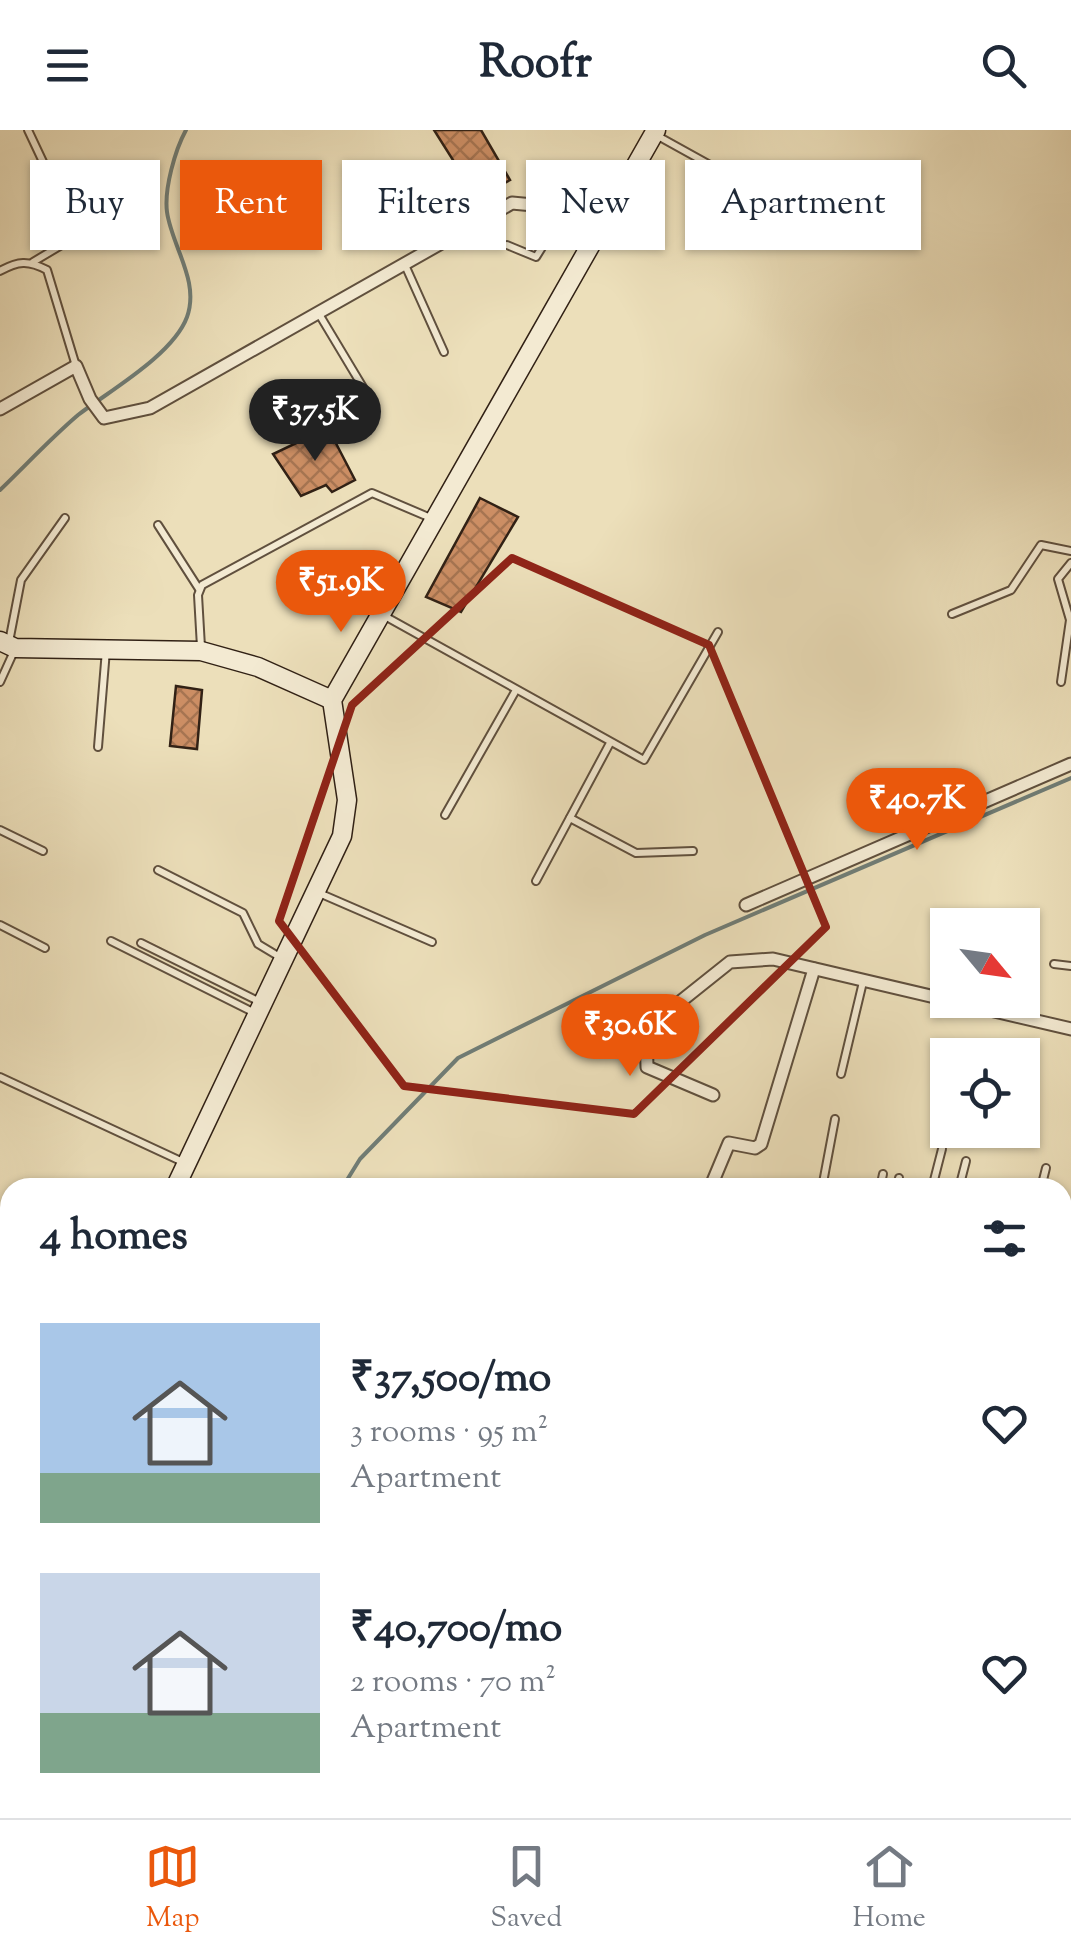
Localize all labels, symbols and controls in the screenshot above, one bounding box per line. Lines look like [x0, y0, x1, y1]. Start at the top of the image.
text: Roofr [479, 33, 592, 98]
icon: menu [40, 38, 95, 93]
icon: search [976, 38, 1031, 93]
chip: Buy [30, 160, 160, 250]
chip: Rent [180, 160, 322, 250]
chip: Filters [342, 160, 506, 250]
chip: New [526, 160, 665, 250]
chip: Apartment [685, 160, 921, 250]
pin: ₹37.5K [234, 379, 396, 464]
text: ₹37.5K [271, 388, 359, 434]
pin: ₹51.9K [260, 550, 422, 635]
text: ₹51.9K [298, 559, 384, 605]
pin: ₹40.7K [836, 768, 998, 853]
text: ₹40.7K [868, 777, 966, 823]
north arrow [930, 908, 1040, 1018]
map controls [930, 908, 1040, 1148]
pin: ₹30.6K [549, 994, 711, 1079]
text: ₹30.6K [583, 1003, 677, 1049]
button: locate [930, 1038, 1040, 1148]
text: 4 homes [40, 1208, 188, 1268]
icon: filters [977, 1211, 1032, 1266]
text: ₹37,500/mo [350, 1350, 551, 1410]
icon: home [120, 1363, 240, 1483]
icon: heart [977, 1396, 1032, 1451]
text: 3 rooms · 95 m² [350, 1410, 548, 1456]
text: Apartment [350, 1456, 501, 1502]
text: ₹40,700/mo [350, 1600, 562, 1660]
icon: home [120, 1613, 240, 1733]
icon: heart [977, 1646, 1032, 1701]
text: 2 rooms · 70 m² [350, 1660, 556, 1706]
text: Apartment [350, 1706, 501, 1752]
tab: Map [145, 1839, 200, 1939]
tab: Saved [490, 1839, 562, 1939]
tab: Home [852, 1839, 926, 1939]

